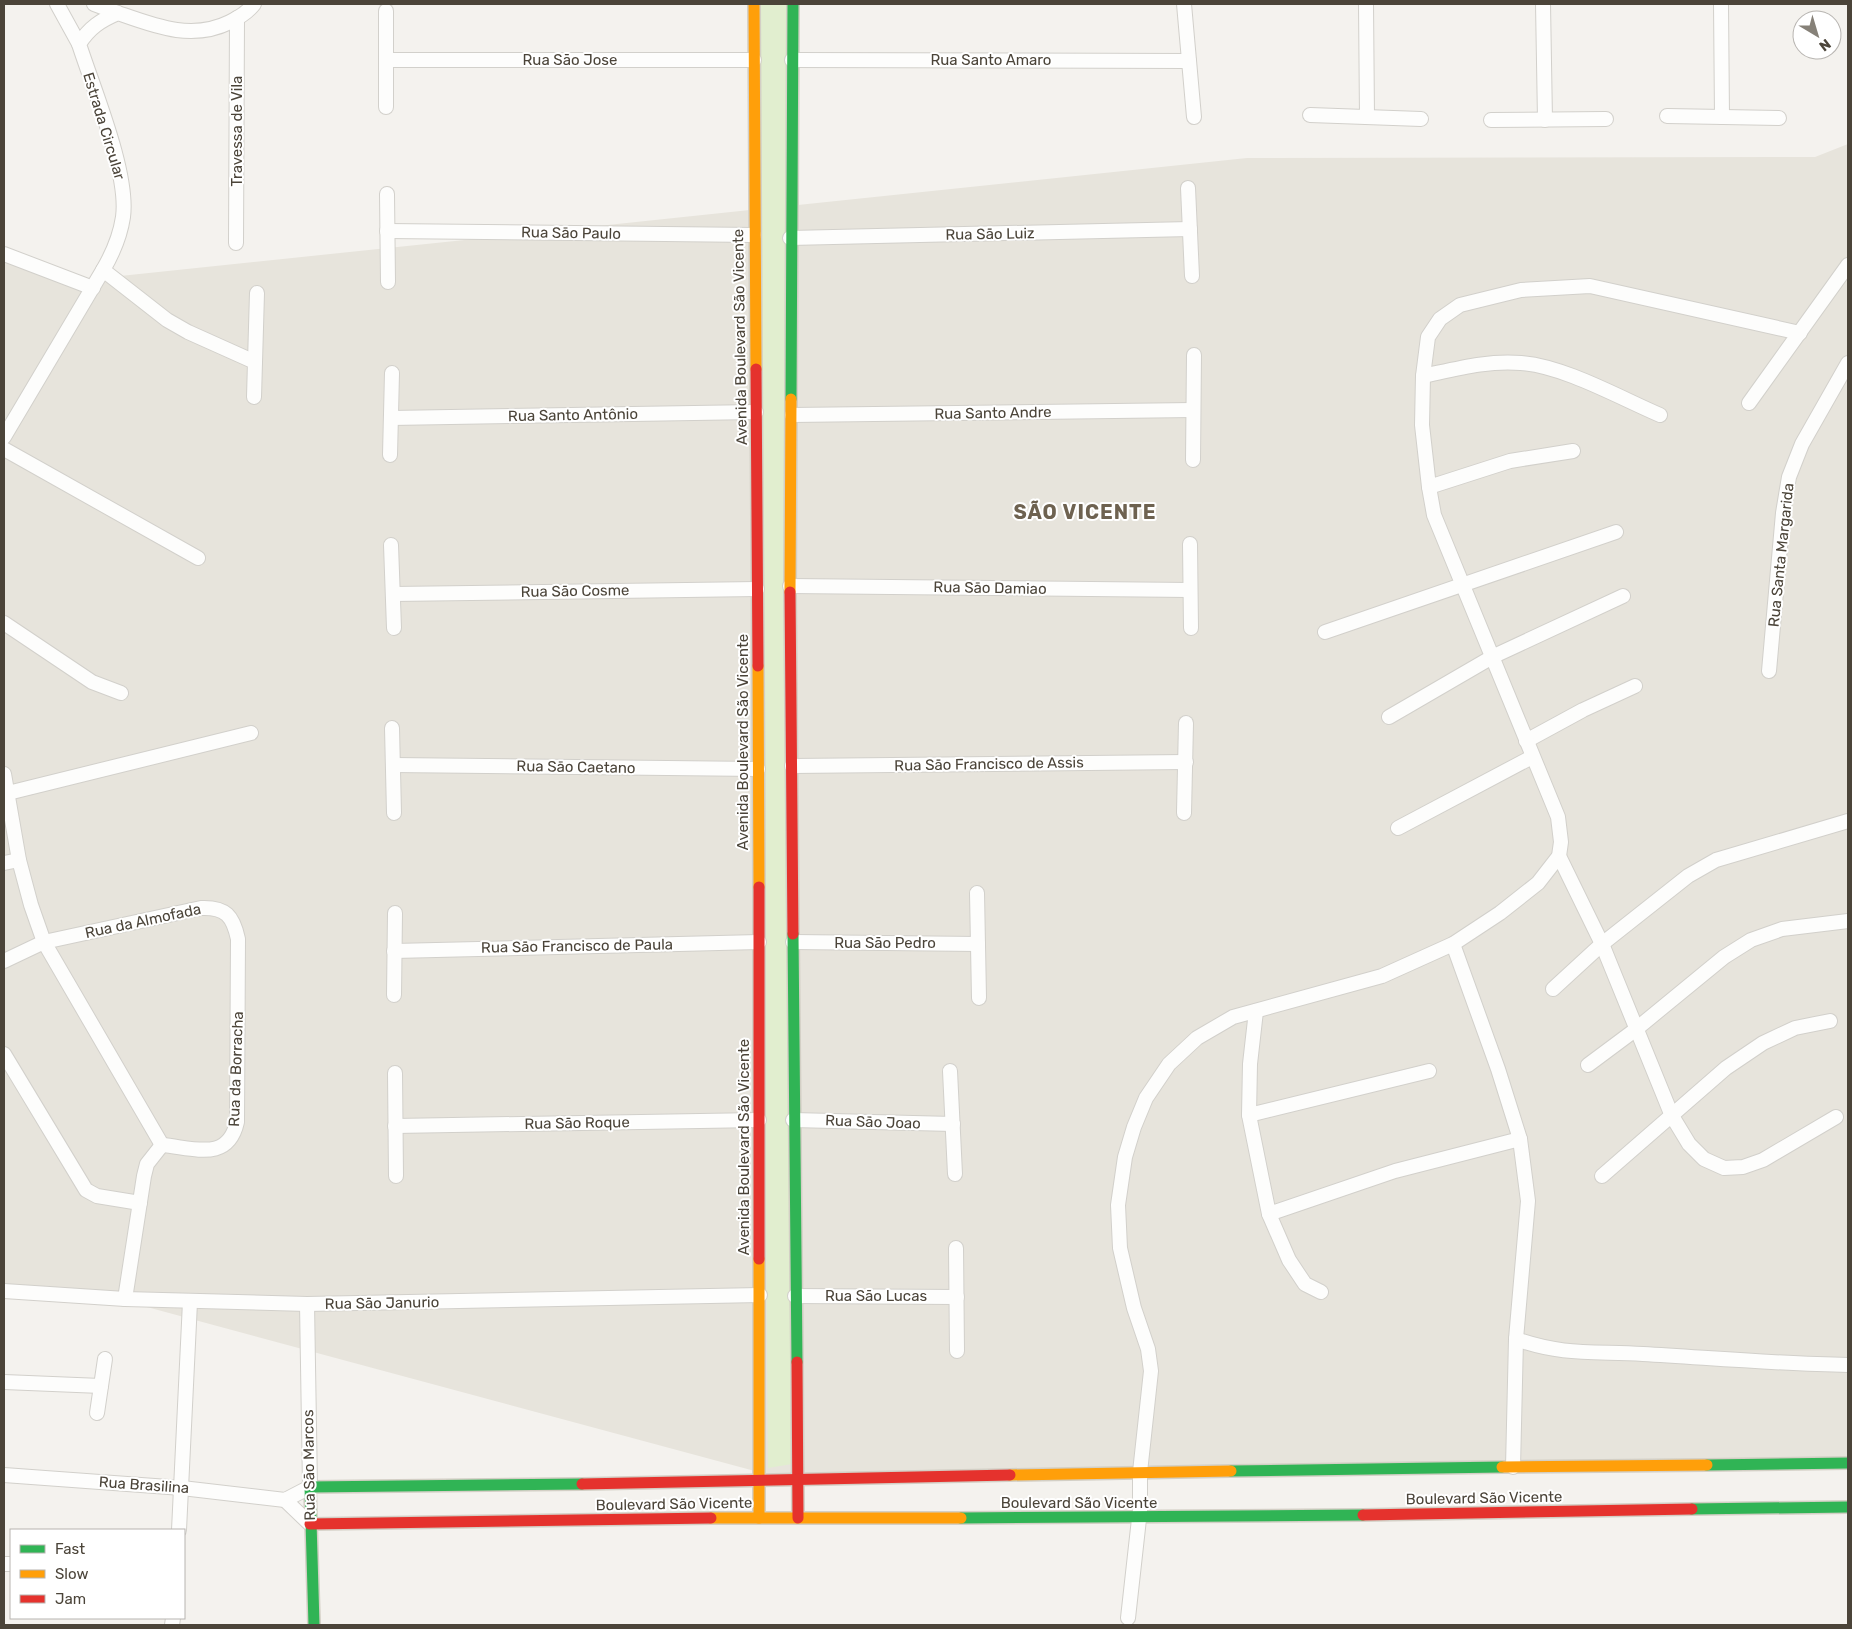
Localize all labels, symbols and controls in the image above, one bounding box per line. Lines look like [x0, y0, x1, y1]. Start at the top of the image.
north arrow [1792, 10, 1842, 60]
text: N [1815, 35, 1834, 55]
street label: Rua Sāo Jose [523, 51, 617, 69]
street label: Rua Santo Amaro [931, 51, 1051, 69]
street label: Estrada Circular [79, 70, 129, 182]
street label: Travessa de Vila [228, 76, 246, 186]
street label: Rua Sāo Paulo [521, 223, 621, 243]
street label: Rua Sāo Luiz [945, 224, 1035, 244]
street label: Avenida Boulevard São Vicente [729, 229, 751, 445]
street label: Rua Santo Andre [934, 403, 1052, 423]
street label: Rua Santo Antônio [508, 405, 638, 425]
street label: Rua Santa Margarida [1764, 482, 1798, 628]
district label: SÃO VICENTE [1014, 500, 1156, 524]
street label: Rua Sāo Damiao [933, 578, 1047, 598]
street label: Rua Sāo Cosme [520, 581, 630, 601]
street label: Avenida Boulevard São Vicente [734, 634, 752, 850]
street label: Rua Sāo Francisco de Assis [894, 753, 1084, 775]
street label: Rua Sāo Caetano [516, 757, 636, 777]
street label: Rua da Almofada [83, 900, 203, 942]
street label: Rua Sāo Pedro [834, 934, 936, 952]
street label: Rua Sāo Francisco de Paula [481, 935, 673, 957]
street label: Rua da Borracha [225, 1011, 247, 1127]
street label: Avenida Boulevard São Vicente [735, 1039, 753, 1255]
street label: Rua Sāo Joao [825, 1111, 921, 1133]
street label: Rua Sāo Roque [524, 1113, 630, 1133]
street label: Rua Sāo Lucas [825, 1287, 927, 1305]
street label: Rua Sāo Janurio [325, 1293, 439, 1313]
street label: Rua Sāo Marcos [299, 1409, 319, 1521]
street label: Rua Brasilina [98, 1473, 190, 1497]
street label: Boulevard São Vicente [1406, 1488, 1562, 1508]
street label: Boulevard São Vicente [596, 1494, 752, 1514]
street label: Boulevard São Vicente [1001, 1494, 1157, 1512]
legend [10, 1529, 185, 1619]
text: Fast [55, 1540, 85, 1558]
text: Slow [55, 1565, 88, 1583]
text: Jam [55, 1590, 86, 1608]

